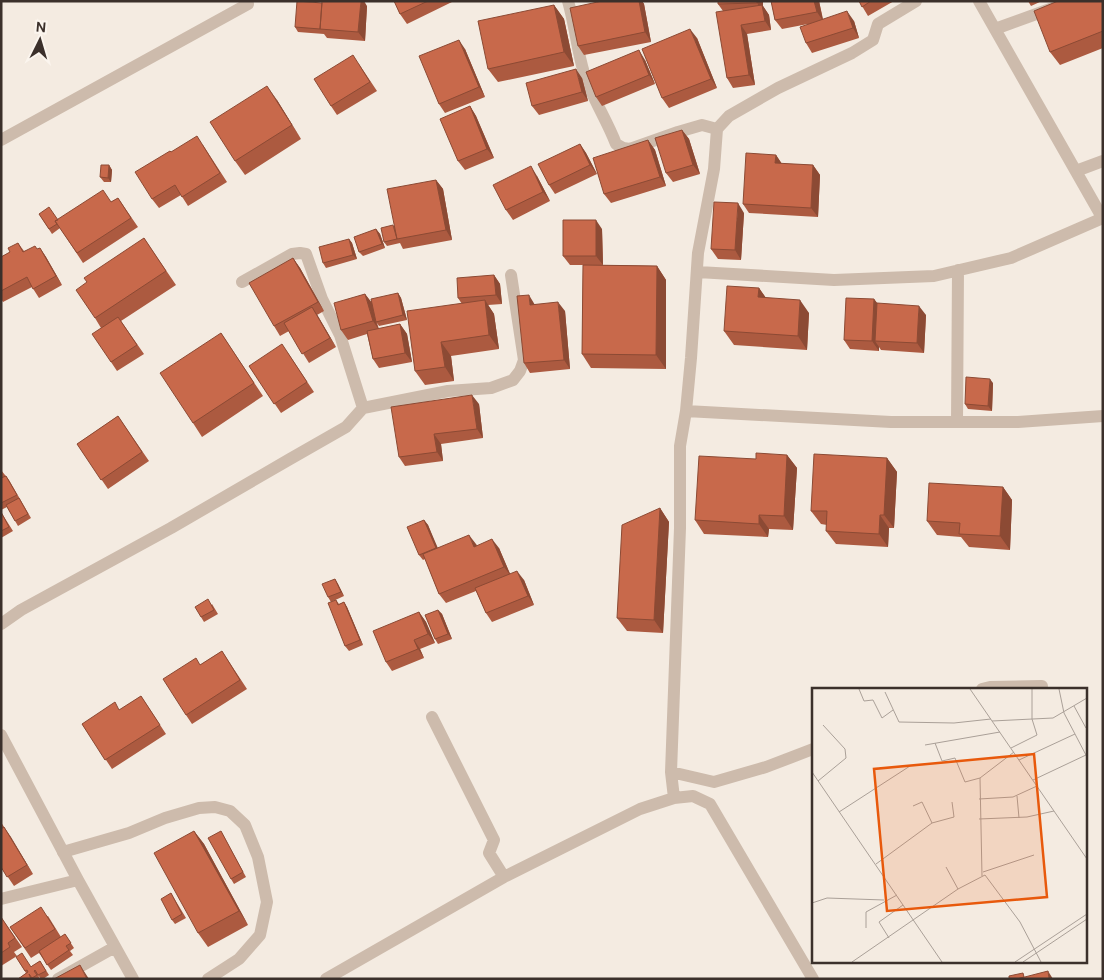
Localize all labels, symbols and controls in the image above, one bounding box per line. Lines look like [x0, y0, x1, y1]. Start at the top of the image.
north arrow [15, 15, 65, 65]
text: N [35, 18, 47, 36]
inset map [812, 688, 1086, 962]

